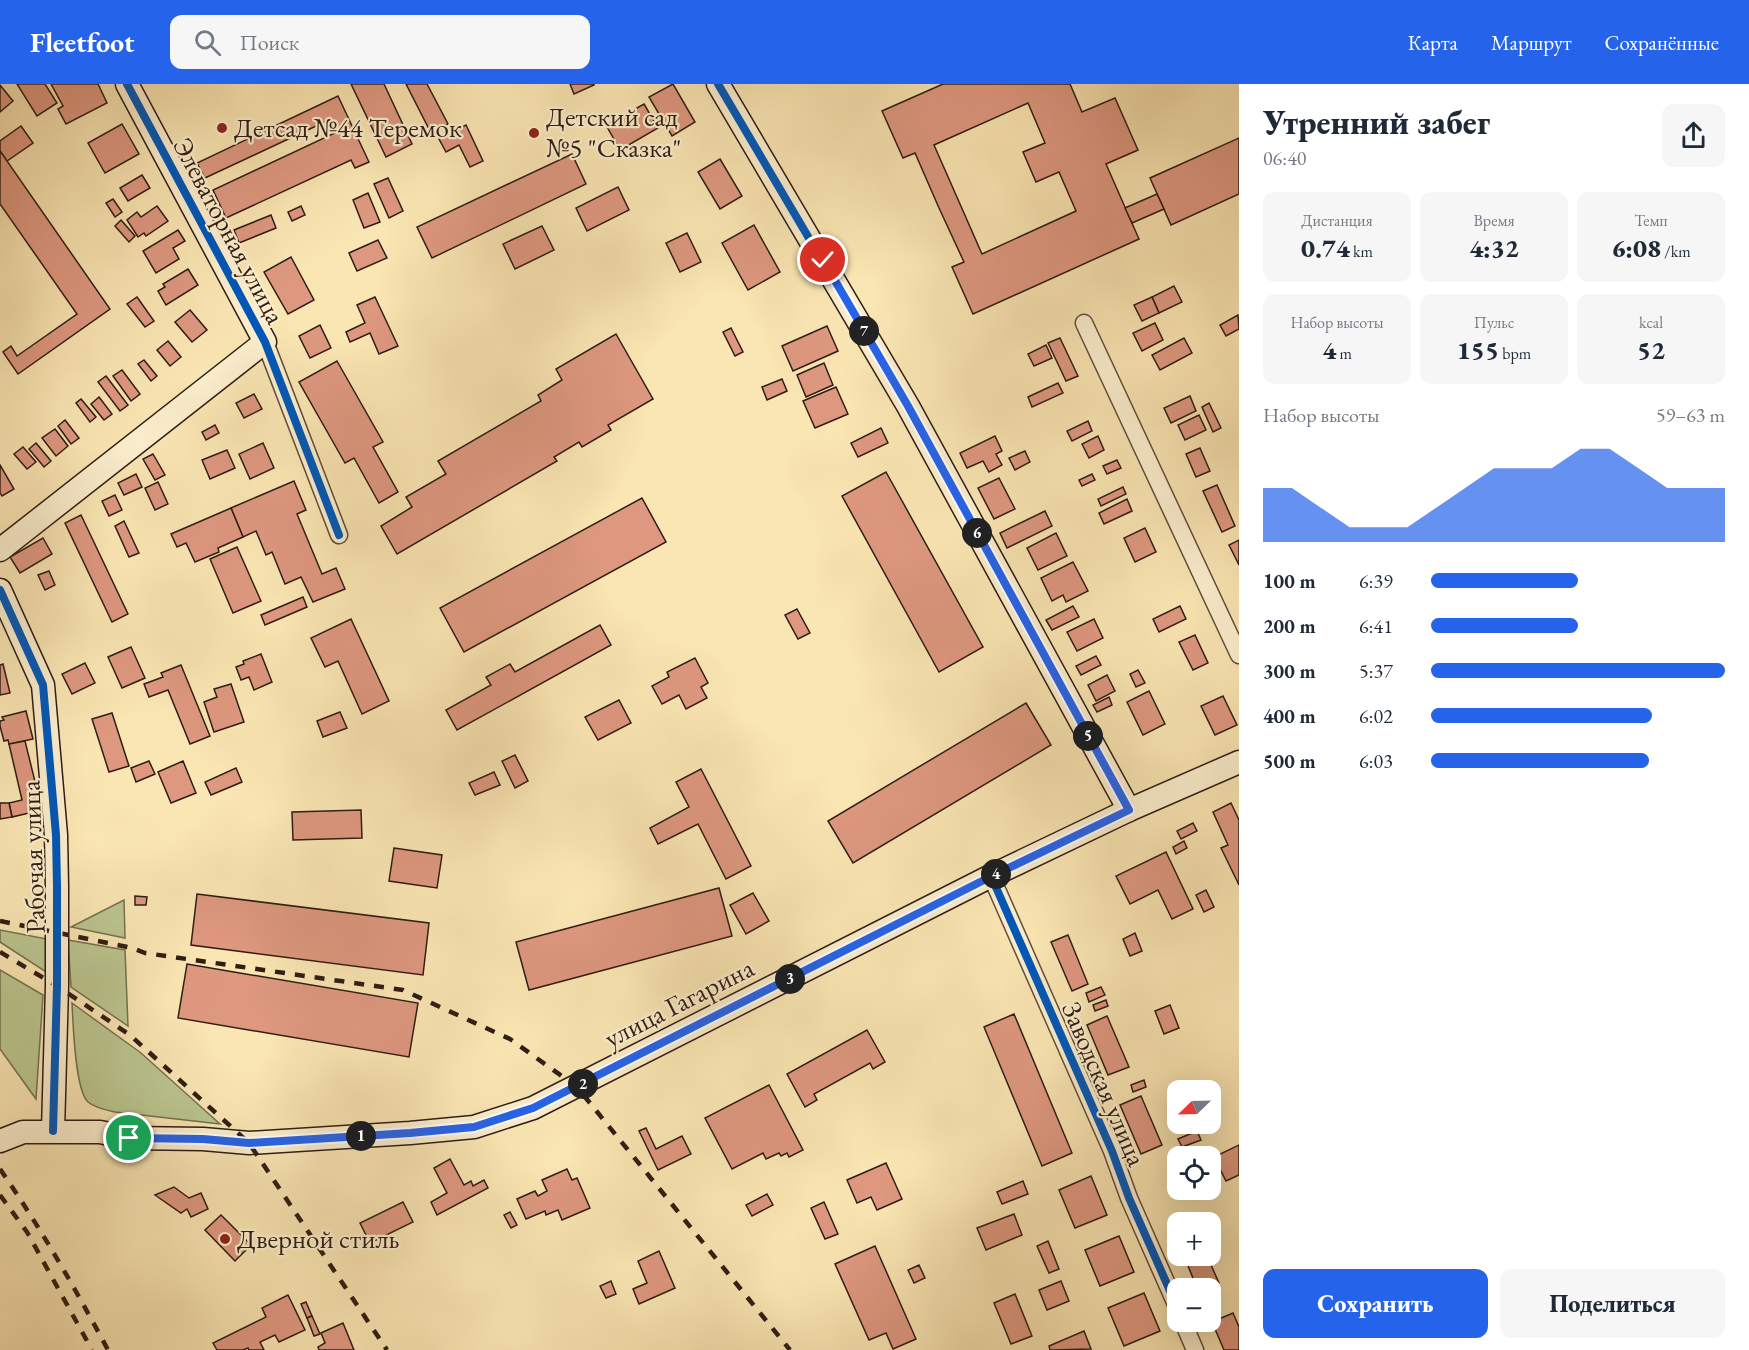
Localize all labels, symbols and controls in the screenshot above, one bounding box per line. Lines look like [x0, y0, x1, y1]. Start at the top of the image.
search box [170, 15, 590, 69]
text: Fleetfoot [30, 24, 134, 60]
icon: search [191, 26, 224, 59]
text: Поиск [239, 28, 299, 57]
text: Карта [1408, 29, 1458, 56]
text: Маршрут [1491, 29, 1572, 56]
text: Сохранённые [1605, 29, 1719, 56]
place label: Детский сад №5 "Сказка" [546, 99, 681, 165]
text: Утренний забег [1263, 101, 1490, 144]
button: share [1662, 104, 1725, 167]
place label: Детсад №44 Теремок [234, 110, 462, 145]
marker: Детсад №44 Теремок [215, 121, 229, 135]
marker: Детский сад №5 "Сказка" [527, 126, 541, 140]
street label: Элеваторная улица [166, 131, 293, 330]
text: 06:40 [1263, 145, 1306, 171]
text: Дистанция [1301, 210, 1373, 231]
text: Время [1473, 210, 1515, 231]
text: Темп [1634, 210, 1668, 231]
text: 0.74 [1301, 231, 1350, 265]
text: 4:32 [1469, 231, 1519, 265]
text: 6:08 [1611, 231, 1661, 265]
pin [797, 234, 848, 285]
text: km [1350, 241, 1373, 262]
text: /km [1661, 241, 1691, 262]
icon: check [806, 243, 839, 276]
text: Набор высоты [1290, 312, 1384, 333]
text: Пульс [1474, 312, 1514, 333]
text: kcal [1639, 312, 1663, 333]
pin: 7 [849, 316, 879, 346]
text: 7 [860, 320, 868, 341]
text: 4 [1322, 333, 1336, 367]
text: 155 [1457, 333, 1499, 367]
text: 52 [1637, 333, 1665, 367]
text: m [1336, 343, 1352, 364]
text: bpm [1499, 343, 1531, 364]
text: Набор высоты [1263, 402, 1379, 428]
text: 59–63 m [1656, 402, 1725, 428]
pin: 6 [962, 518, 992, 548]
text: 6 [973, 522, 981, 543]
text: 100 m [1263, 568, 1316, 594]
text: 6:39 [1359, 568, 1393, 594]
text: 200 m [1263, 613, 1316, 639]
text: 6:41 [1359, 613, 1393, 639]
text: 300 m [1263, 658, 1316, 684]
text: 5:37 [1359, 658, 1393, 684]
text: 400 m [1263, 703, 1316, 729]
text: 6:02 [1359, 703, 1393, 729]
pin: 5 [1073, 721, 1103, 751]
text: 5 [1084, 725, 1092, 746]
text: 500 m [1263, 748, 1316, 774]
text: 6:03 [1359, 748, 1393, 774]
street label: Рабочая улица [12, 780, 53, 934]
pin: 4 [981, 859, 1011, 889]
text: 4 [992, 863, 1000, 884]
street label: улица Гагарина [598, 950, 760, 1055]
pin: 3 [775, 964, 805, 994]
text: 3 [786, 968, 794, 989]
street label: Заводская улица [1054, 996, 1155, 1172]
pin: 2 [568, 1069, 598, 1099]
text: 2 [579, 1073, 587, 1094]
north arrow [1167, 1080, 1221, 1134]
map controls [1167, 1080, 1221, 1332]
pin [103, 1112, 154, 1163]
icon: arrive [112, 1121, 145, 1154]
pin: 1 [346, 1121, 376, 1151]
text: 1 [357, 1125, 365, 1146]
button: locate [1167, 1146, 1221, 1200]
button: + [1167, 1212, 1221, 1266]
place label: Дверной стиль [237, 1221, 399, 1256]
marker: Дверной стиль [218, 1232, 232, 1246]
button: Сохранить [1263, 1269, 1488, 1338]
button: Поделиться [1500, 1269, 1725, 1338]
button: − [1167, 1278, 1221, 1332]

